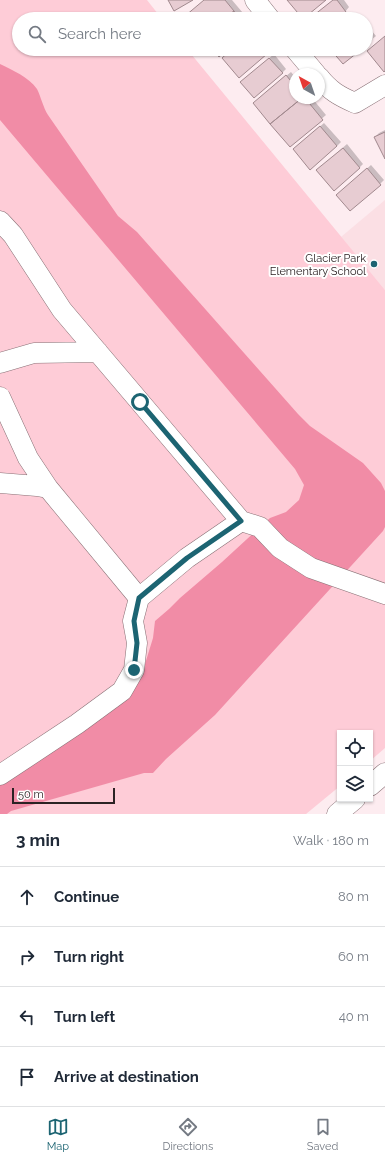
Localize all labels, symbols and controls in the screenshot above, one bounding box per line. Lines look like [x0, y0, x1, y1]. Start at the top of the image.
search box [12, 12, 373, 56]
icon: search [26, 23, 48, 45]
text: Search here [58, 25, 141, 43]
north arrow [289, 68, 325, 104]
place label: Glacier Park Elementary School [270, 252, 366, 278]
marker: Glacier Park Elementary School [369, 259, 379, 269]
route start [131, 393, 149, 411]
route end [125, 661, 143, 679]
map controls [337, 730, 373, 802]
button: locate [337, 730, 373, 766]
button: layers [337, 766, 373, 802]
scale bar [12, 786, 115, 805]
text: 50 m [18, 788, 44, 801]
text: 3 min [16, 830, 60, 850]
text: Walk · 180 m [293, 833, 369, 848]
icon: ahead [16, 886, 38, 908]
text: Continue [54, 888, 119, 906]
text: 80 m [338, 889, 369, 904]
icon: right [16, 946, 38, 968]
text: Turn right [54, 948, 124, 966]
text: 60 m [338, 949, 369, 964]
icon: left [16, 1006, 38, 1028]
text: Turn left [54, 1008, 115, 1026]
text: 40 m [339, 1009, 369, 1024]
icon: arrive [16, 1066, 38, 1088]
text: Arrive at destination [54, 1068, 199, 1086]
tab: Map [47, 1116, 69, 1153]
tab: Directions [163, 1116, 213, 1153]
tab: Saved [307, 1116, 338, 1153]

